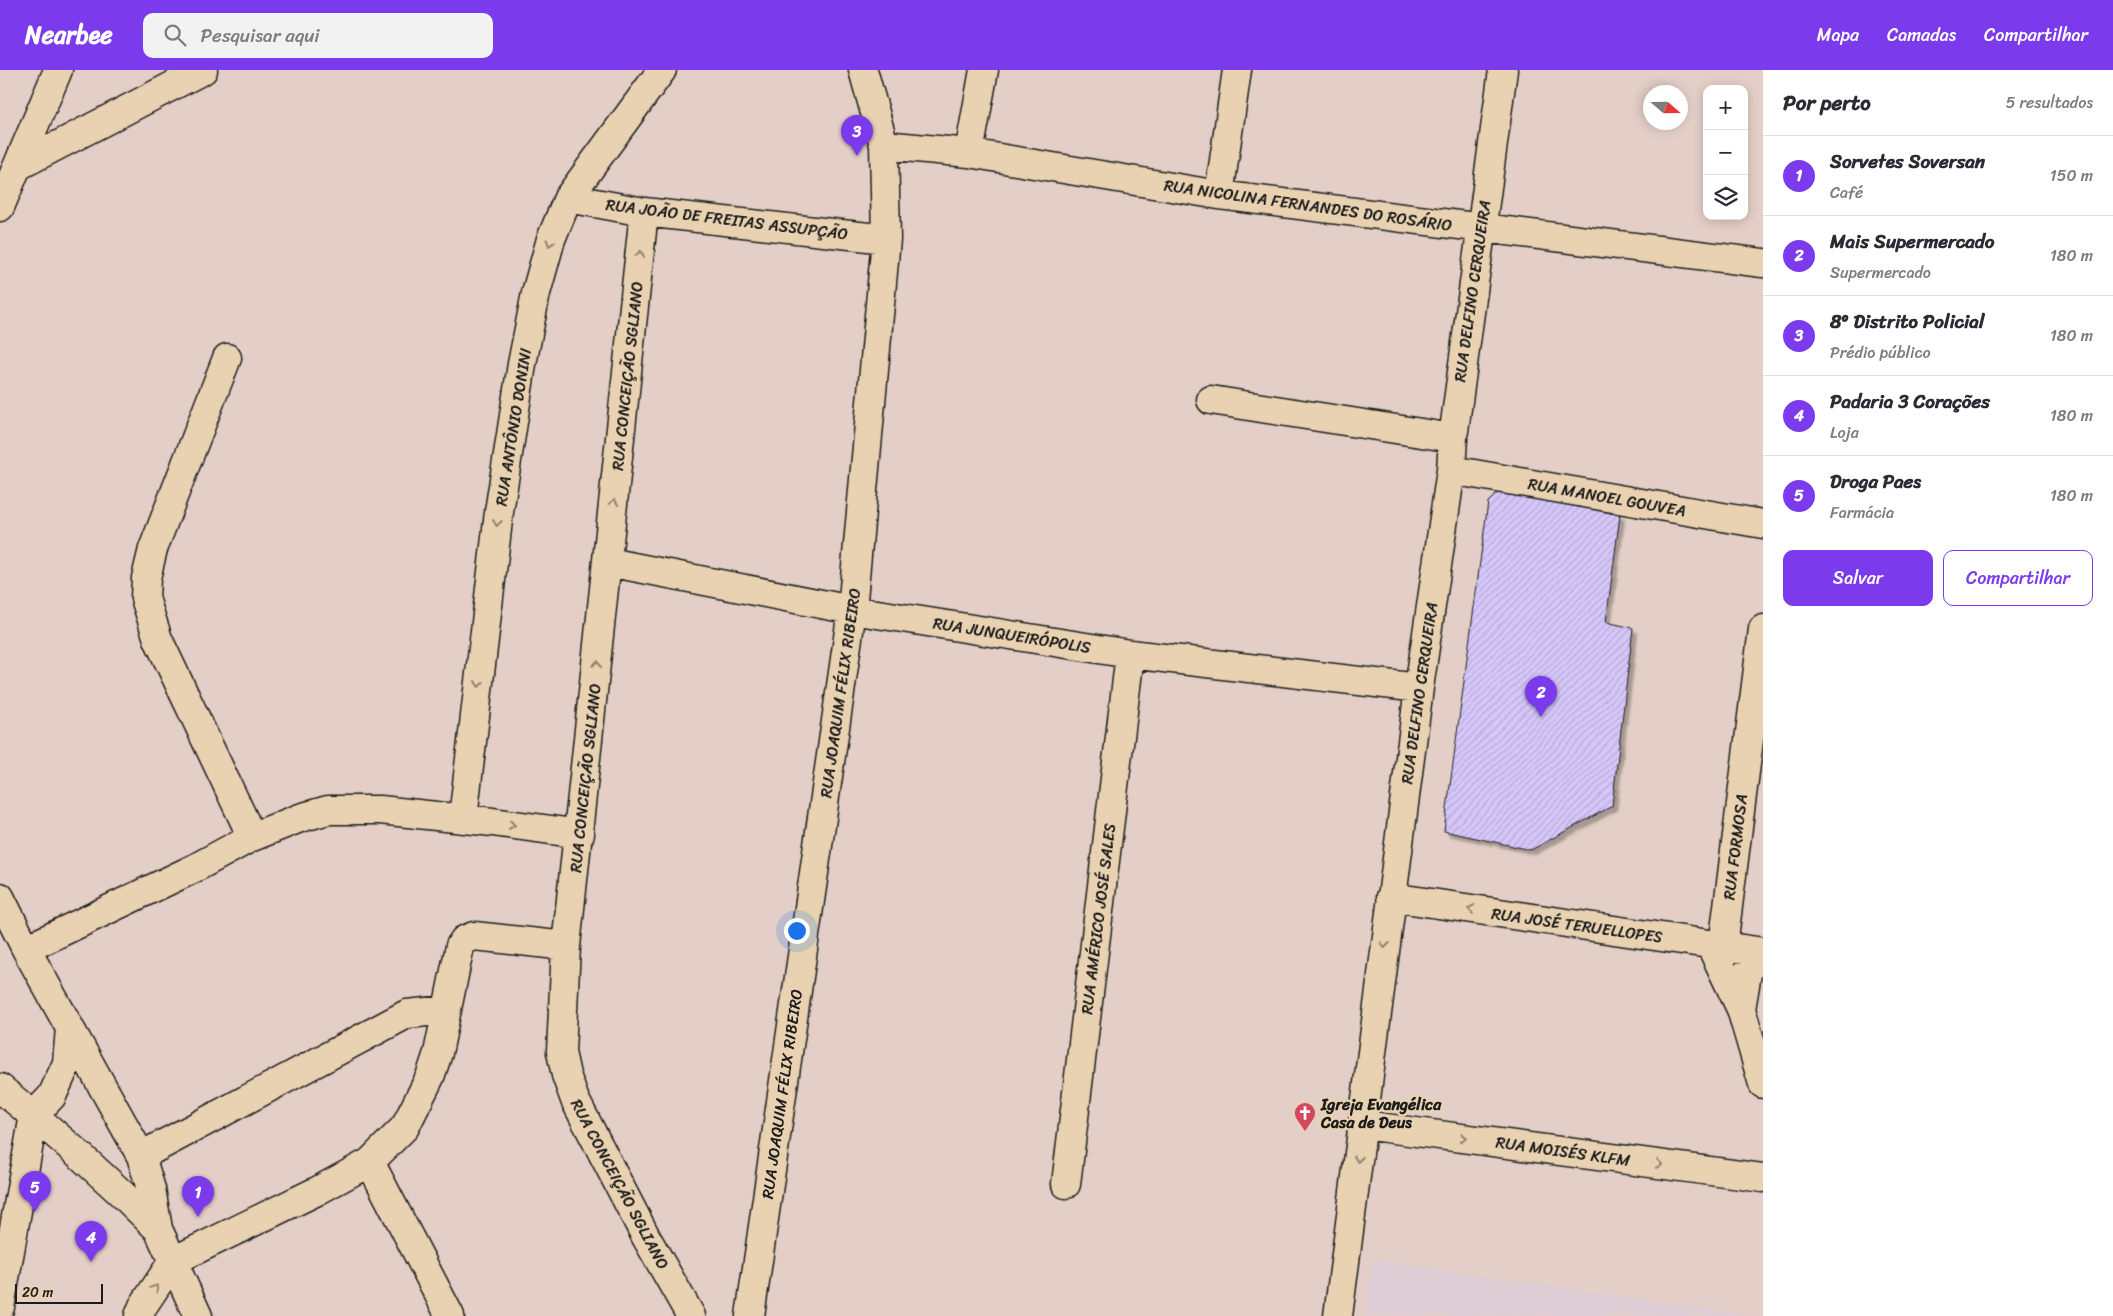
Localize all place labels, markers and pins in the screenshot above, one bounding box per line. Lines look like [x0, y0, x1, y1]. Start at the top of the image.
pin: 3 [841, 115, 873, 156]
pin: 2 [1525, 676, 1557, 717]
place label: Igreja Evangélica Casa de Deus [1320, 1090, 1442, 1137]
church icon: Igreja Evangélica Casa de Deus [1293, 1101, 1317, 1132]
pin: 5 [19, 1171, 51, 1212]
pin: 1 [182, 1176, 214, 1217]
pin: 4 [75, 1221, 107, 1262]

